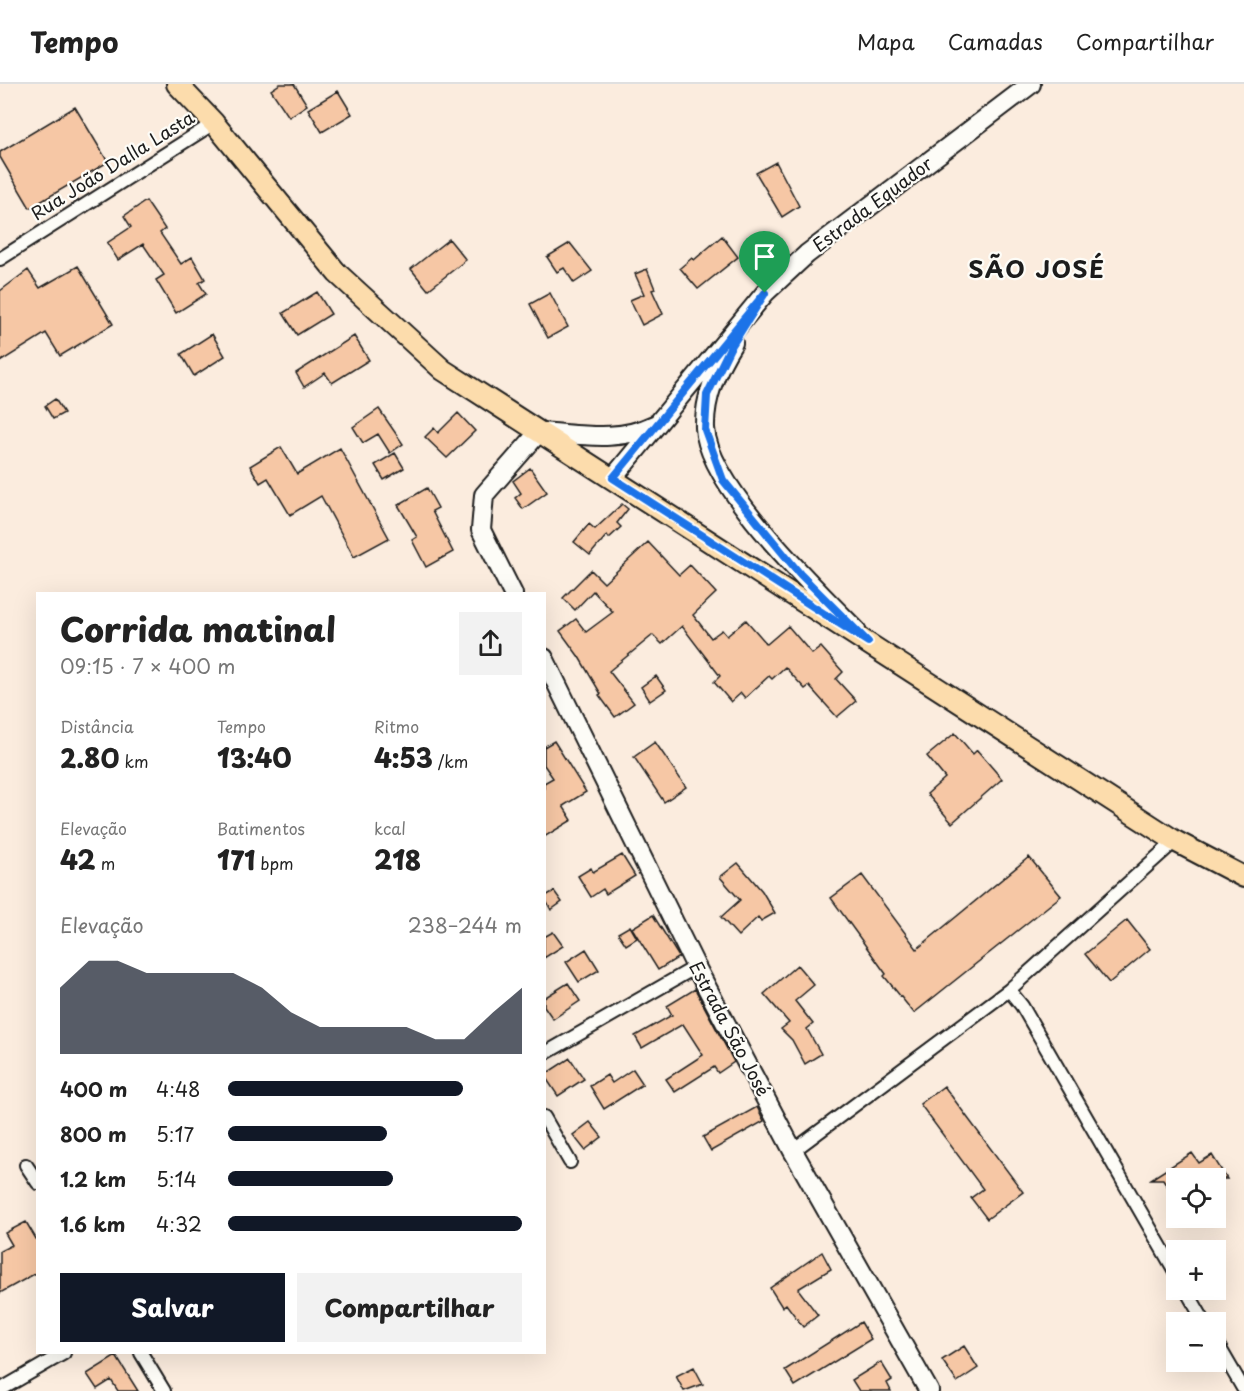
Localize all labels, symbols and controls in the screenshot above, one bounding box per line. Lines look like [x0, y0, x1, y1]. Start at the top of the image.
text: Tempo [30, 20, 118, 63]
text: Mapa [857, 25, 915, 57]
text: Camadas [948, 25, 1043, 57]
text: Compartilhar [1076, 25, 1214, 57]
street label: Rua João Dalla Lasta [25, 103, 200, 226]
street label: Estrada Equador [806, 149, 938, 258]
pin [739, 231, 790, 293]
icon: arrive [748, 240, 781, 273]
district label: SÃO JOSÉ [969, 250, 1105, 286]
text: Corrida matinal [60, 603, 335, 653]
button: share [459, 612, 522, 675]
text: 09:15 · 7 × 400 m [60, 651, 235, 681]
text: Distância [60, 714, 134, 738]
text: Tempo [217, 714, 266, 738]
text: Ritmo [374, 714, 419, 738]
text: 2.80 [60, 738, 119, 777]
text: 13:40 [217, 738, 292, 777]
text: 4:53 [374, 738, 433, 777]
text: km [119, 749, 149, 773]
text: /km [433, 749, 468, 773]
text: Elevação [60, 816, 127, 840]
text: Batimentos [217, 816, 305, 840]
text: kcal [374, 816, 406, 840]
text: 42 [60, 840, 96, 879]
text: 171 [217, 840, 255, 879]
text: 218 [374, 840, 421, 879]
text: m [96, 851, 115, 875]
text: bpm [255, 851, 294, 875]
text: Elevação [60, 910, 144, 940]
text: 238–244 m [408, 910, 522, 940]
street label: Estrada São José [683, 956, 777, 1101]
text: 400 m [60, 1074, 128, 1104]
text: 4:48 [156, 1074, 200, 1104]
text: 800 m [60, 1119, 127, 1149]
text: 5:17 [156, 1119, 194, 1149]
text: 1.2 km [60, 1164, 126, 1194]
text: 5:14 [156, 1164, 197, 1194]
map controls [1166, 1168, 1226, 1372]
button: locate [1166, 1168, 1226, 1228]
text: 1.6 km [60, 1209, 125, 1239]
text: 4:32 [156, 1209, 202, 1239]
button: + [1166, 1240, 1226, 1300]
button: Salvar [60, 1273, 285, 1342]
button: Compartilhar [297, 1273, 522, 1342]
button: − [1166, 1312, 1226, 1372]

